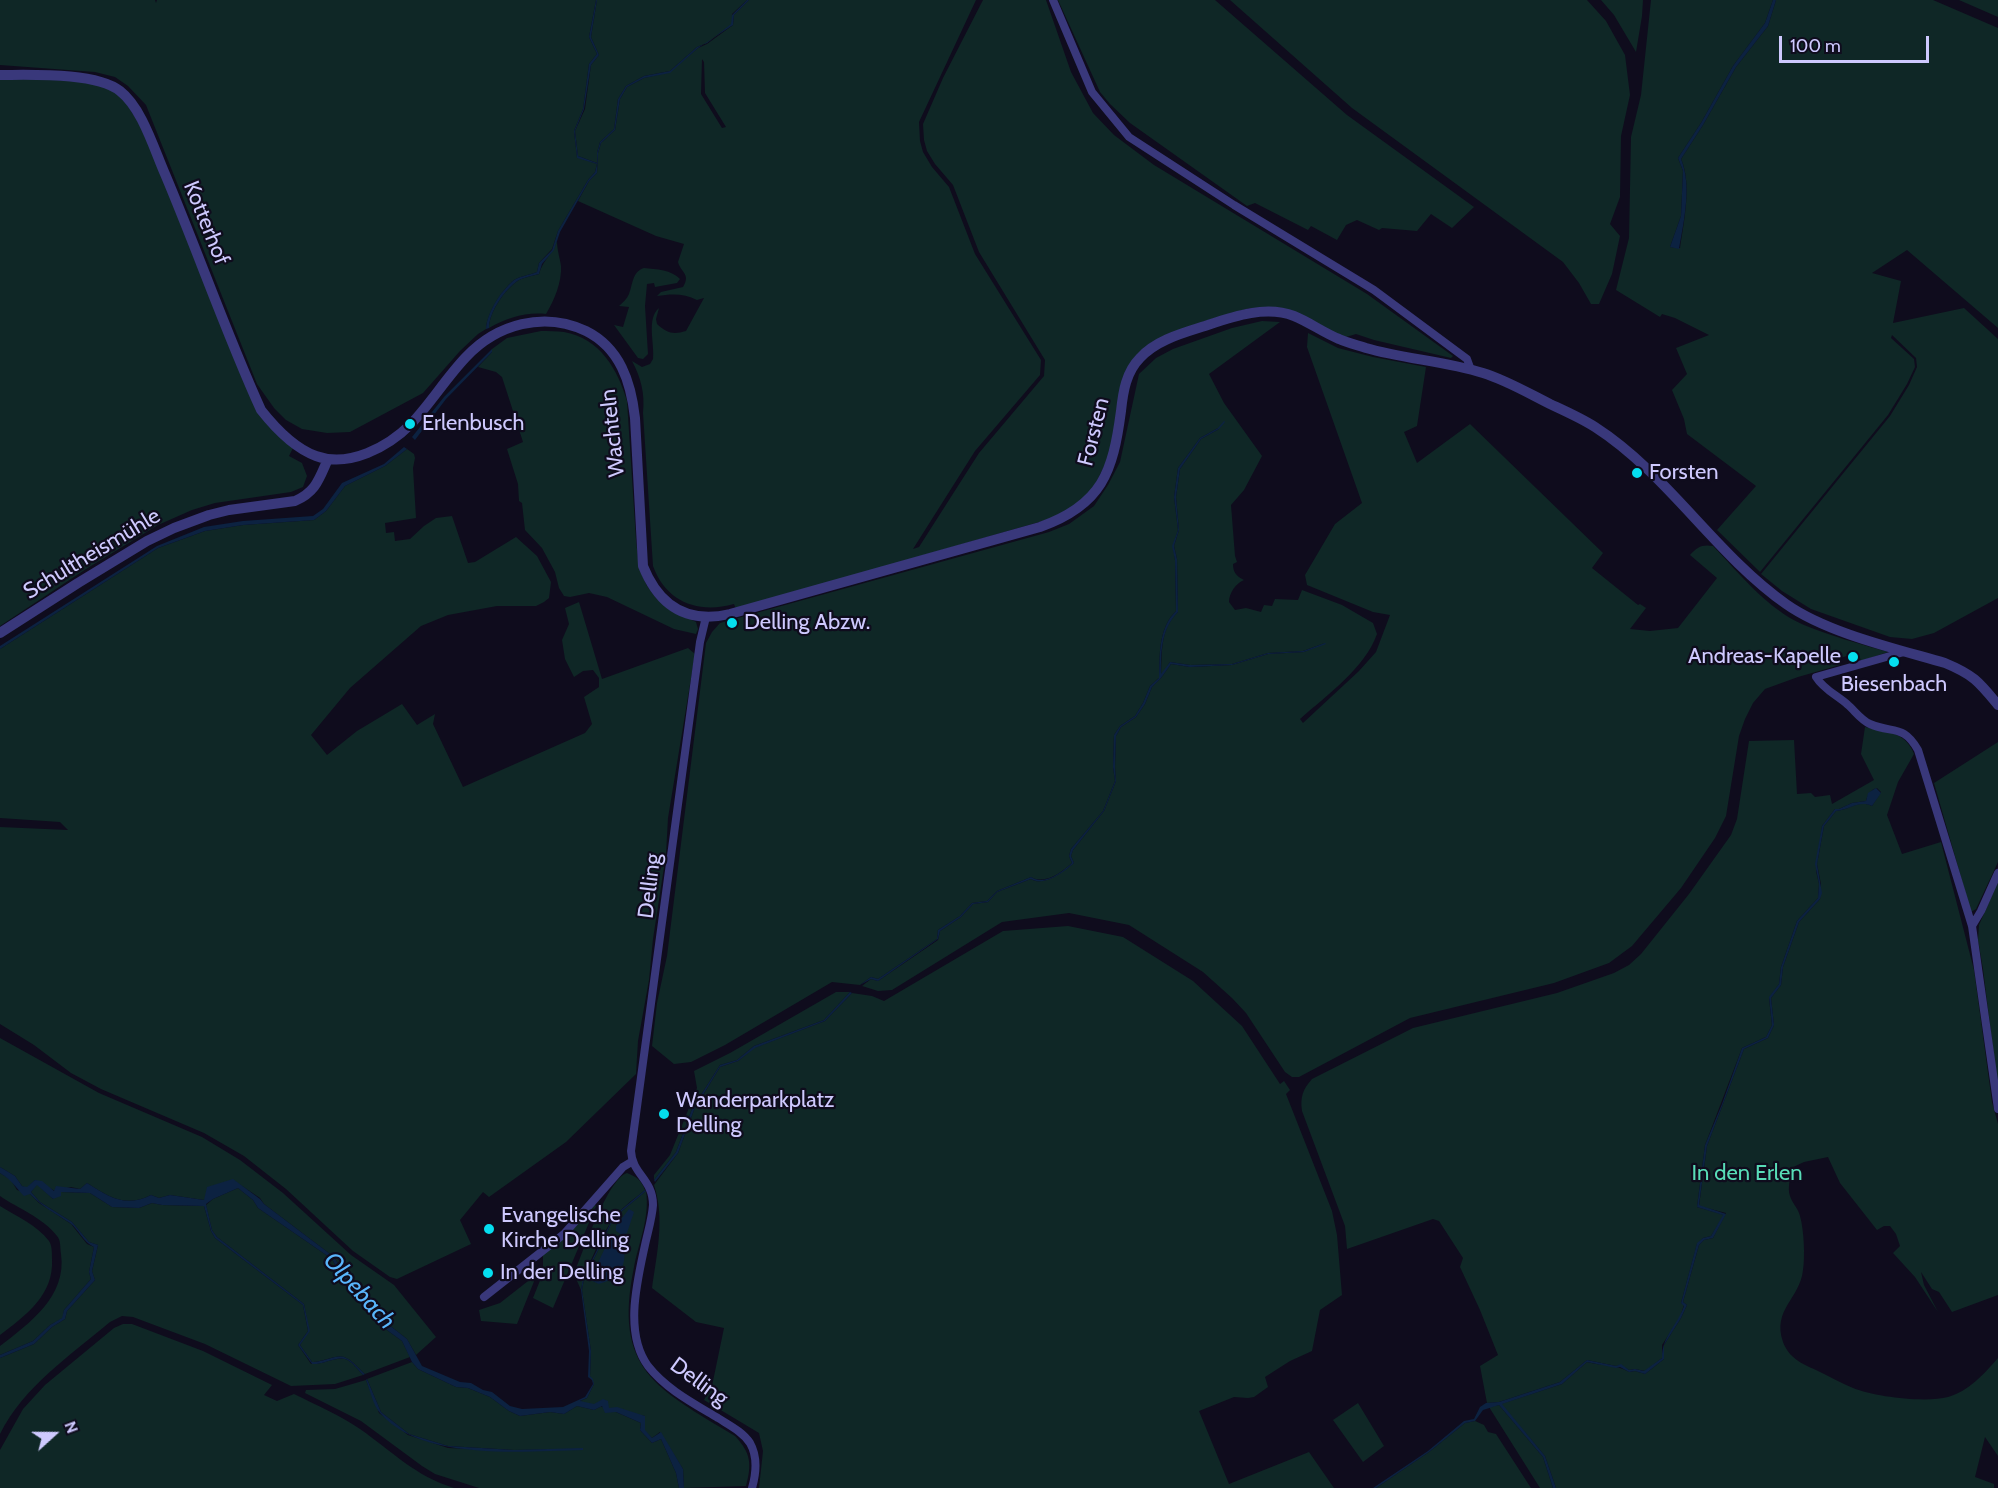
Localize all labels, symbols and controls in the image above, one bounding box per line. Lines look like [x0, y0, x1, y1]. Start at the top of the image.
scale bar [1782, 24, 1932, 62]
text: 100 m [1790, 35, 1841, 57]
street label: Kotterhof [177, 177, 235, 269]
street label: Wachteln [595, 388, 631, 478]
street label: Forsten [1073, 395, 1115, 469]
place label: Erlenbusch [422, 411, 524, 437]
marker: Erlenbusch [403, 417, 417, 431]
place label: Forsten [1649, 460, 1719, 486]
marker: Forsten [1630, 466, 1644, 480]
street label: Schultheismühle [19, 503, 165, 605]
place label: Delling Abzw. [744, 610, 870, 636]
marker: Delling Abzw. [725, 616, 739, 630]
place label: Andreas-Kapelle [1688, 644, 1841, 670]
marker: Andreas-Kapelle [1846, 650, 1860, 664]
marker: Biesenbach [1887, 655, 1901, 669]
place label: Biesenbach [1841, 672, 1947, 698]
street label: Delling [633, 852, 667, 920]
place label: Wanderparkplatz Delling [676, 1088, 834, 1140]
marker: Wanderparkplatz Delling [657, 1107, 671, 1121]
park label: In den Erlen [1692, 1161, 1802, 1187]
place label: Evangelische Kirche Delling [501, 1203, 629, 1254]
marker: Evangelische Kirche Delling [482, 1222, 496, 1236]
water label: Olpebach [317, 1247, 401, 1335]
place label: In der Delling [500, 1260, 623, 1286]
marker: In der Delling [481, 1266, 495, 1280]
street label: Delling [665, 1352, 733, 1412]
north arrow [24, 1404, 84, 1464]
text: N [60, 1419, 82, 1436]

